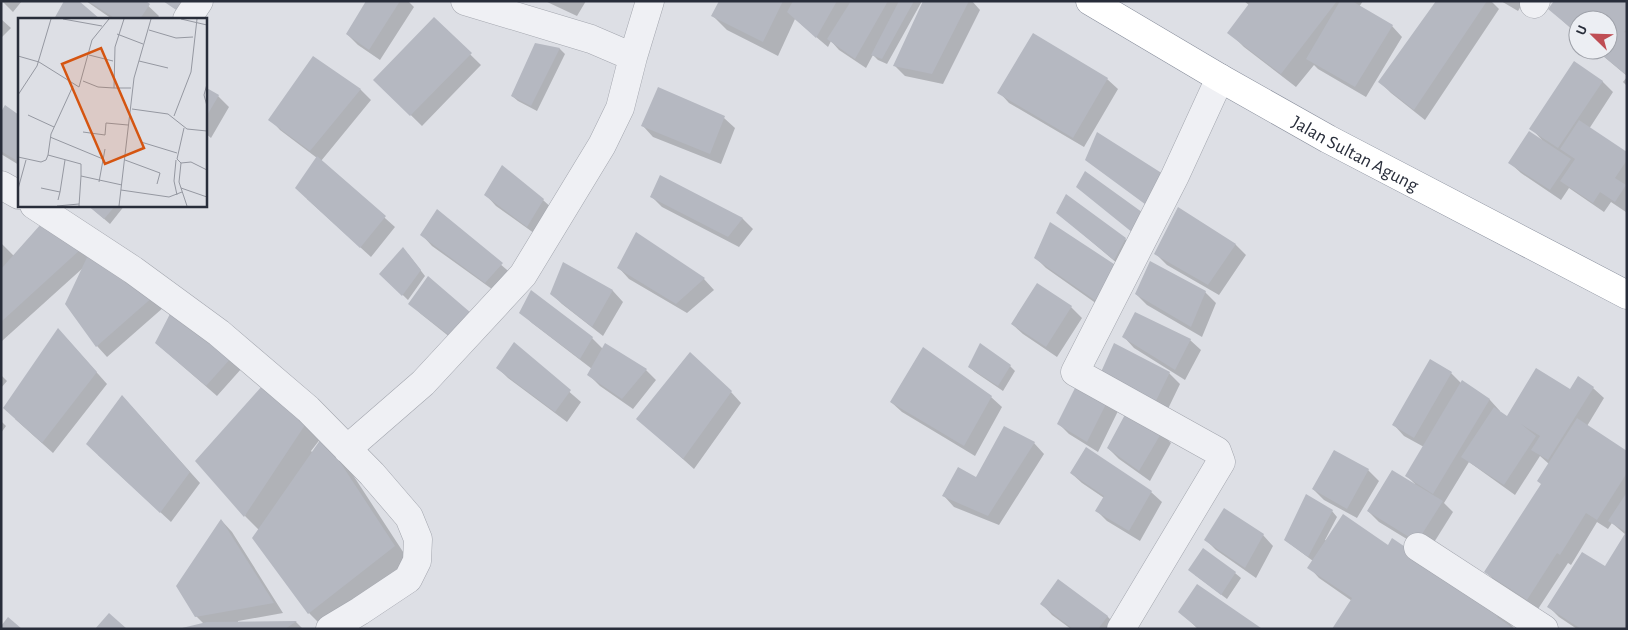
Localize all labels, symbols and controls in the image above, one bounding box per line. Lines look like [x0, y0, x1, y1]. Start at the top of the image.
north arrow [1568, 10, 1618, 60]
inset map [18, 18, 206, 206]
text: U [1574, 23, 1590, 37]
street label: Jalan Sultan Agung [1288, 113, 1422, 196]

